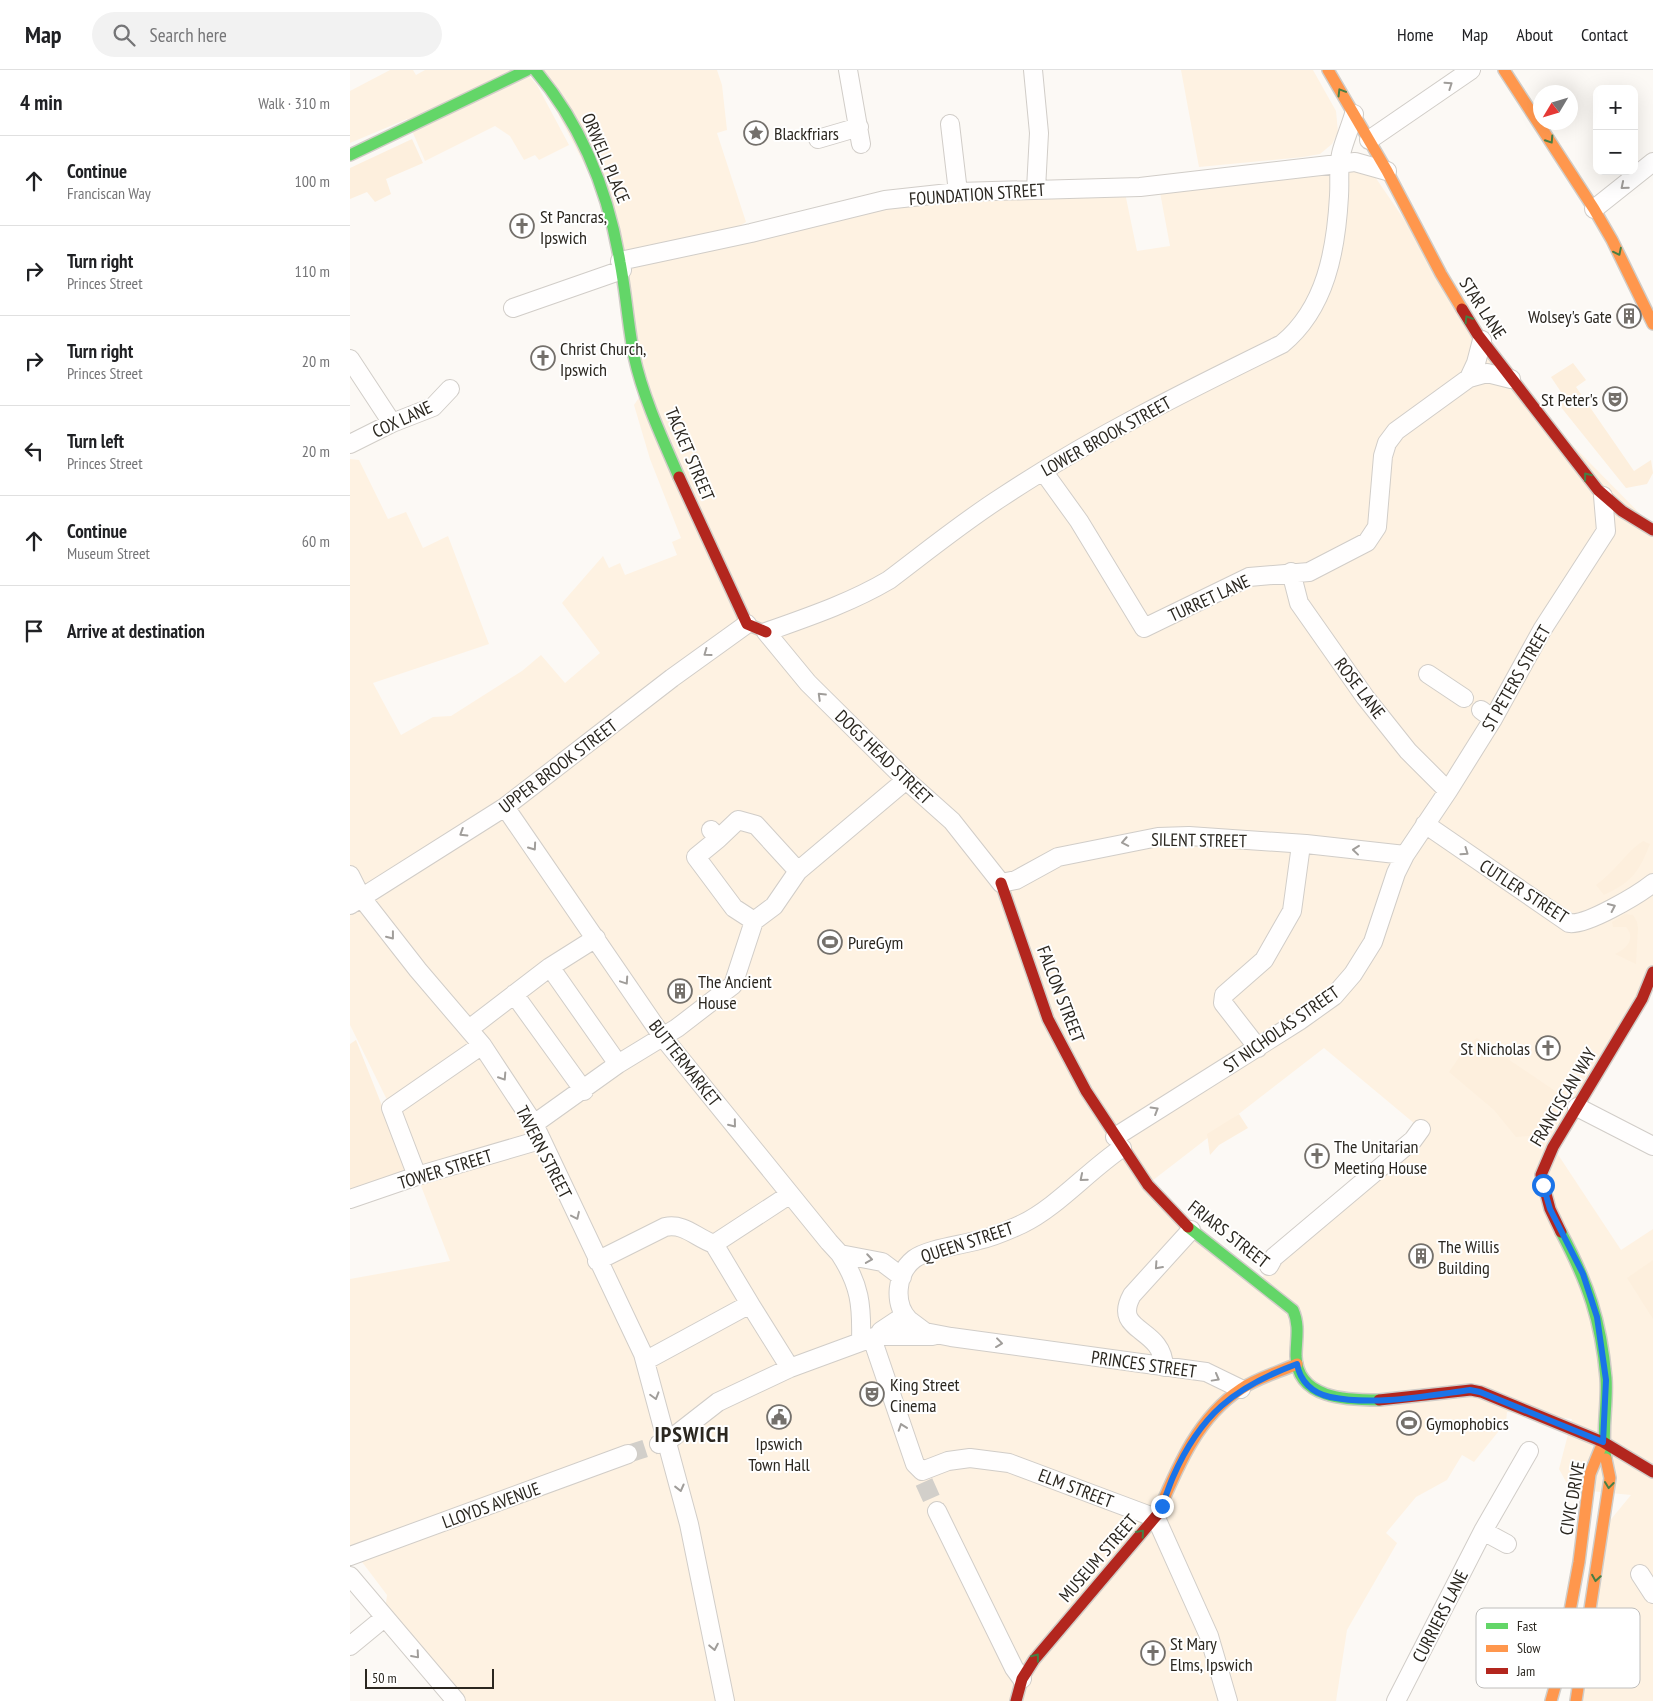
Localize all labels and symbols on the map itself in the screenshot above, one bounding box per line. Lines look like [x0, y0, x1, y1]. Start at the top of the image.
one-way arrow [1443, 82, 1453, 91]
north arrow [1533, 85, 1578, 130]
one-way arrow [1338, 89, 1348, 98]
street label: ORWELL PLACE [577, 109, 635, 207]
place icon: Blackfriars [743, 120, 769, 146]
place label: Blackfriars [774, 122, 839, 145]
one-way arrow [1543, 135, 1553, 144]
street label: FOUNDATION STREET [908, 178, 1046, 210]
one-way arrow [1621, 181, 1630, 189]
place label: St Pancras, Ipswich [540, 205, 607, 249]
church icon: St Pancras, Ipswich [509, 213, 535, 239]
one-way arrow [1612, 247, 1622, 256]
street label: STAR LANE [1455, 273, 1511, 343]
building icon: Wolsey's Gate [1616, 303, 1642, 329]
place label: Wolsey's Gate [1528, 305, 1612, 328]
one-way arrow [1465, 316, 1474, 325]
place label: Christ Church, Ipswich [560, 337, 646, 381]
church icon: Christ Church, Ipswich [530, 345, 556, 371]
theatre icon: St Peter's [1602, 386, 1628, 412]
place label: St Peter's [1541, 388, 1598, 411]
street label: LOWER BROOK STREET [1037, 391, 1175, 481]
street label: COX LANE [368, 395, 436, 443]
street label: TACKET STREET [660, 404, 720, 504]
one-way arrow [1584, 473, 1593, 482]
street label: TURRET LANE [1165, 569, 1253, 627]
street label: ST PETERS STREET [1476, 621, 1556, 735]
one-way arrow [704, 647, 713, 656]
street label: ROSE LANE [1330, 653, 1390, 723]
one-way arrow [818, 693, 827, 702]
street label: DOGS HEAD STREET [830, 705, 938, 809]
street label: UPPER BROOK STREET [494, 714, 622, 818]
one-way arrow [460, 827, 469, 836]
street label: SILENT STREET [1151, 828, 1247, 852]
one-way arrow [1121, 837, 1129, 847]
one-way arrow [527, 841, 536, 851]
one-way arrow [1352, 845, 1360, 856]
one-way arrow [1459, 846, 1469, 855]
street label: CUTLER STREET [1475, 854, 1573, 928]
one-way arrow [1607, 903, 1616, 913]
sports icon: PureGym [817, 929, 843, 955]
one-way arrow [385, 930, 394, 939]
place label: PureGym [848, 931, 903, 954]
street label: FALCON STREET [1032, 942, 1090, 1046]
place label: The Ancient House [698, 970, 772, 1014]
one-way arrow [619, 975, 628, 985]
building icon: The Ancient House [667, 978, 693, 1004]
street label: ST NICHOLAS STREET [1219, 981, 1343, 1077]
street label: BUTTERMARKET [644, 1015, 726, 1111]
church icon: St Nicholas [1535, 1035, 1561, 1061]
place label: St Nicholas [1460, 1037, 1530, 1060]
street label: FRANCISCAN WAY [1525, 1043, 1602, 1150]
one-way arrow [496, 1071, 506, 1080]
street label: TAVERN STREET [511, 1102, 577, 1202]
one-way arrow [1150, 1107, 1159, 1117]
one-way arrow [728, 1118, 736, 1127]
place label: The Unitarian Meeting House [1334, 1135, 1427, 1179]
church icon: The Unitarian Meeting House [1304, 1143, 1330, 1169]
street label: TOWER STREET [395, 1144, 495, 1194]
one-way arrow [1080, 1172, 1089, 1180]
route start [1532, 1174, 1555, 1197]
street label: FRIARS STREET [1184, 1195, 1274, 1273]
one-way arrow [569, 1211, 580, 1220]
street label: QUEEN STREET [918, 1216, 1016, 1268]
place label: The Willis Building [1438, 1235, 1499, 1279]
building icon: The Willis Building [1408, 1243, 1434, 1269]
one-way arrow [865, 1253, 873, 1263]
one-way arrow [1155, 1261, 1164, 1270]
one-way arrow [996, 1337, 1004, 1348]
street label: PRINCES STREET [1090, 1345, 1198, 1383]
one-way arrow [1210, 1371, 1219, 1381]
place label: King Street Cinema [890, 1373, 960, 1417]
theatre icon: King Street Cinema [859, 1381, 885, 1407]
one-way arrow [649, 1392, 660, 1401]
public building icon: Ipswich Town Hall [766, 1404, 792, 1430]
sports icon: Gymophobics [1396, 1410, 1422, 1436]
place label: Gymophobics [1426, 1412, 1509, 1435]
district label: IPSWICH [654, 1420, 730, 1448]
one-way arrow [898, 1423, 908, 1431]
place label: Ipswich Town Hall [748, 1432, 810, 1476]
street label: CIVIC DRIVE [1554, 1459, 1590, 1537]
street label: ELM STREET [1035, 1463, 1117, 1513]
street label: LLOYDS AVENUE [439, 1477, 543, 1533]
one-way arrow [1604, 1482, 1615, 1490]
one-way arrow [674, 1483, 685, 1492]
route end [1151, 1495, 1174, 1518]
street label: MUSEUM STREET [1054, 1509, 1142, 1607]
one-way arrow [1136, 1530, 1145, 1539]
street label: CURRIERS LANE [1407, 1566, 1473, 1666]
one-way arrow [1591, 1574, 1602, 1582]
legend [1476, 1608, 1640, 1688]
text: Fast [1517, 1617, 1537, 1635]
place label: St Mary Elms, Ipswich [1170, 1632, 1253, 1676]
text: Slow [1517, 1639, 1541, 1657]
church icon: St Mary Elms, Ipswich [1140, 1640, 1166, 1666]
one-way arrow [708, 1642, 719, 1651]
one-way arrow [410, 1649, 419, 1658]
one-way arrow [1031, 1654, 1040, 1663]
text: Jam [1516, 1662, 1535, 1680]
scale bar [365, 1666, 494, 1689]

